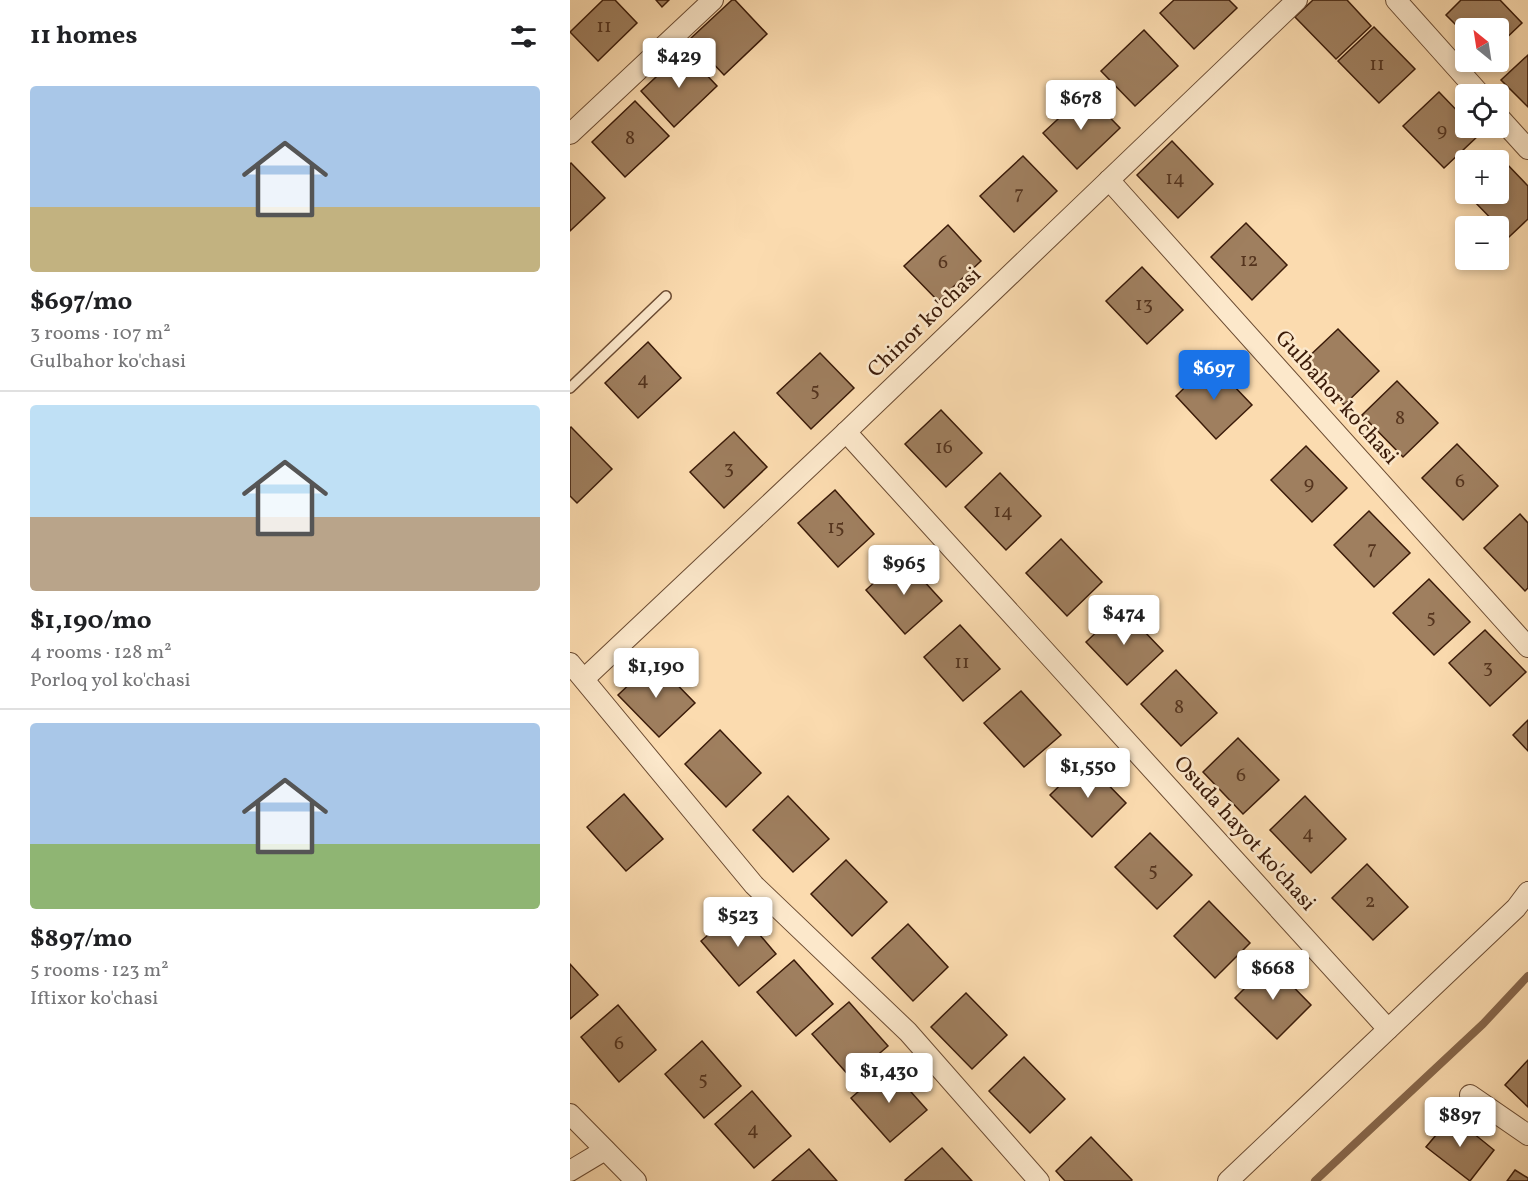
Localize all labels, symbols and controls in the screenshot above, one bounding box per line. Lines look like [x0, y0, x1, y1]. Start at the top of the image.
house number: 11 [596, 13, 612, 41]
text: 11 homes [30, 18, 137, 54]
north arrow [1455, 18, 1509, 72]
map controls [1455, 18, 1509, 270]
icon: filters [507, 20, 540, 53]
pin: $429 [643, 38, 715, 89]
text: $429 [657, 43, 701, 71]
house number: 11 [1369, 51, 1385, 79]
pin: $678 [1045, 80, 1117, 131]
button: locate [1455, 84, 1509, 138]
text: $678 [1060, 85, 1102, 113]
house number: 9 [1437, 117, 1447, 145]
icon: home [231, 125, 339, 233]
house number: 8 [625, 125, 635, 153]
button: + [1455, 150, 1509, 204]
house number: 14 [1165, 165, 1185, 193]
house number: 7 [1014, 180, 1024, 208]
button: − [1455, 216, 1509, 270]
house number: 12 [1240, 247, 1258, 275]
house number: 6 [938, 249, 948, 277]
street label: Chinor ko'chasi [861, 261, 989, 385]
text: $697/mo [30, 284, 132, 320]
house number: 13 [1135, 291, 1153, 319]
text: 3 rooms · 107 m² [30, 320, 171, 348]
street label: Gulbahor ko'chasi [1267, 324, 1405, 472]
text: Gulbahor ko'chasi [30, 348, 186, 376]
pin: $697 [1178, 350, 1250, 401]
text: $697 [1193, 355, 1235, 383]
house number: 4 [637, 366, 649, 394]
house number: 5 [810, 377, 820, 405]
house number: 8 [1395, 405, 1405, 433]
house number: 16 [935, 434, 953, 462]
icon: home [231, 444, 339, 552]
house number: 3 [724, 455, 734, 483]
house number: 6 [1455, 468, 1465, 496]
house number: 9 [1304, 470, 1314, 498]
house number: 14 [993, 498, 1013, 526]
house number: 15 [827, 514, 845, 542]
house number: 7 [1367, 535, 1377, 563]
pin: $965 [868, 545, 940, 596]
text: $965 [882, 550, 926, 578]
pin: $474 [1088, 595, 1160, 646]
text: $474 [1102, 600, 1146, 628]
text: $1,190/mo [30, 603, 152, 639]
house number: 5 [1426, 604, 1436, 632]
text: 4 rooms · 128 m² [30, 639, 172, 667]
pin: $1,190 [607, 648, 705, 699]
house number: 11 [954, 649, 970, 677]
text: $1,190 [628, 653, 684, 681]
house number: 3 [1483, 654, 1493, 682]
text: Porloq yol ko'chasi [30, 667, 191, 695]
house number: 8 [1174, 694, 1184, 722]
pin: $1,550 [1039, 748, 1137, 799]
street label: Osuda hayot ko'chasi [1166, 749, 1322, 919]
text: $1,550 [1060, 753, 1116, 781]
icon: home [231, 762, 339, 870]
house number: 6 [1236, 762, 1246, 790]
house number: 4 [1302, 820, 1314, 848]
house number: 5 [1148, 857, 1158, 885]
house number: 2 [1365, 888, 1375, 916]
pin: $523 [702, 897, 774, 948]
text: $523 [717, 902, 759, 930]
text: $897/mo [30, 921, 132, 957]
pin: $668 [1237, 950, 1309, 1001]
text: $668 [1251, 955, 1295, 983]
text: 5 rooms · 123 m² [30, 957, 169, 985]
text: Iftixor ko'chasi [30, 985, 158, 1013]
house number: 6 [614, 1030, 624, 1058]
pin: $1,430 [840, 1053, 938, 1104]
text: $1,430 [860, 1058, 918, 1086]
house number: 5 [698, 1066, 708, 1094]
pin: $897 [1424, 1097, 1496, 1148]
text: $897 [1439, 1102, 1481, 1130]
house number: 4 [747, 1116, 759, 1144]

